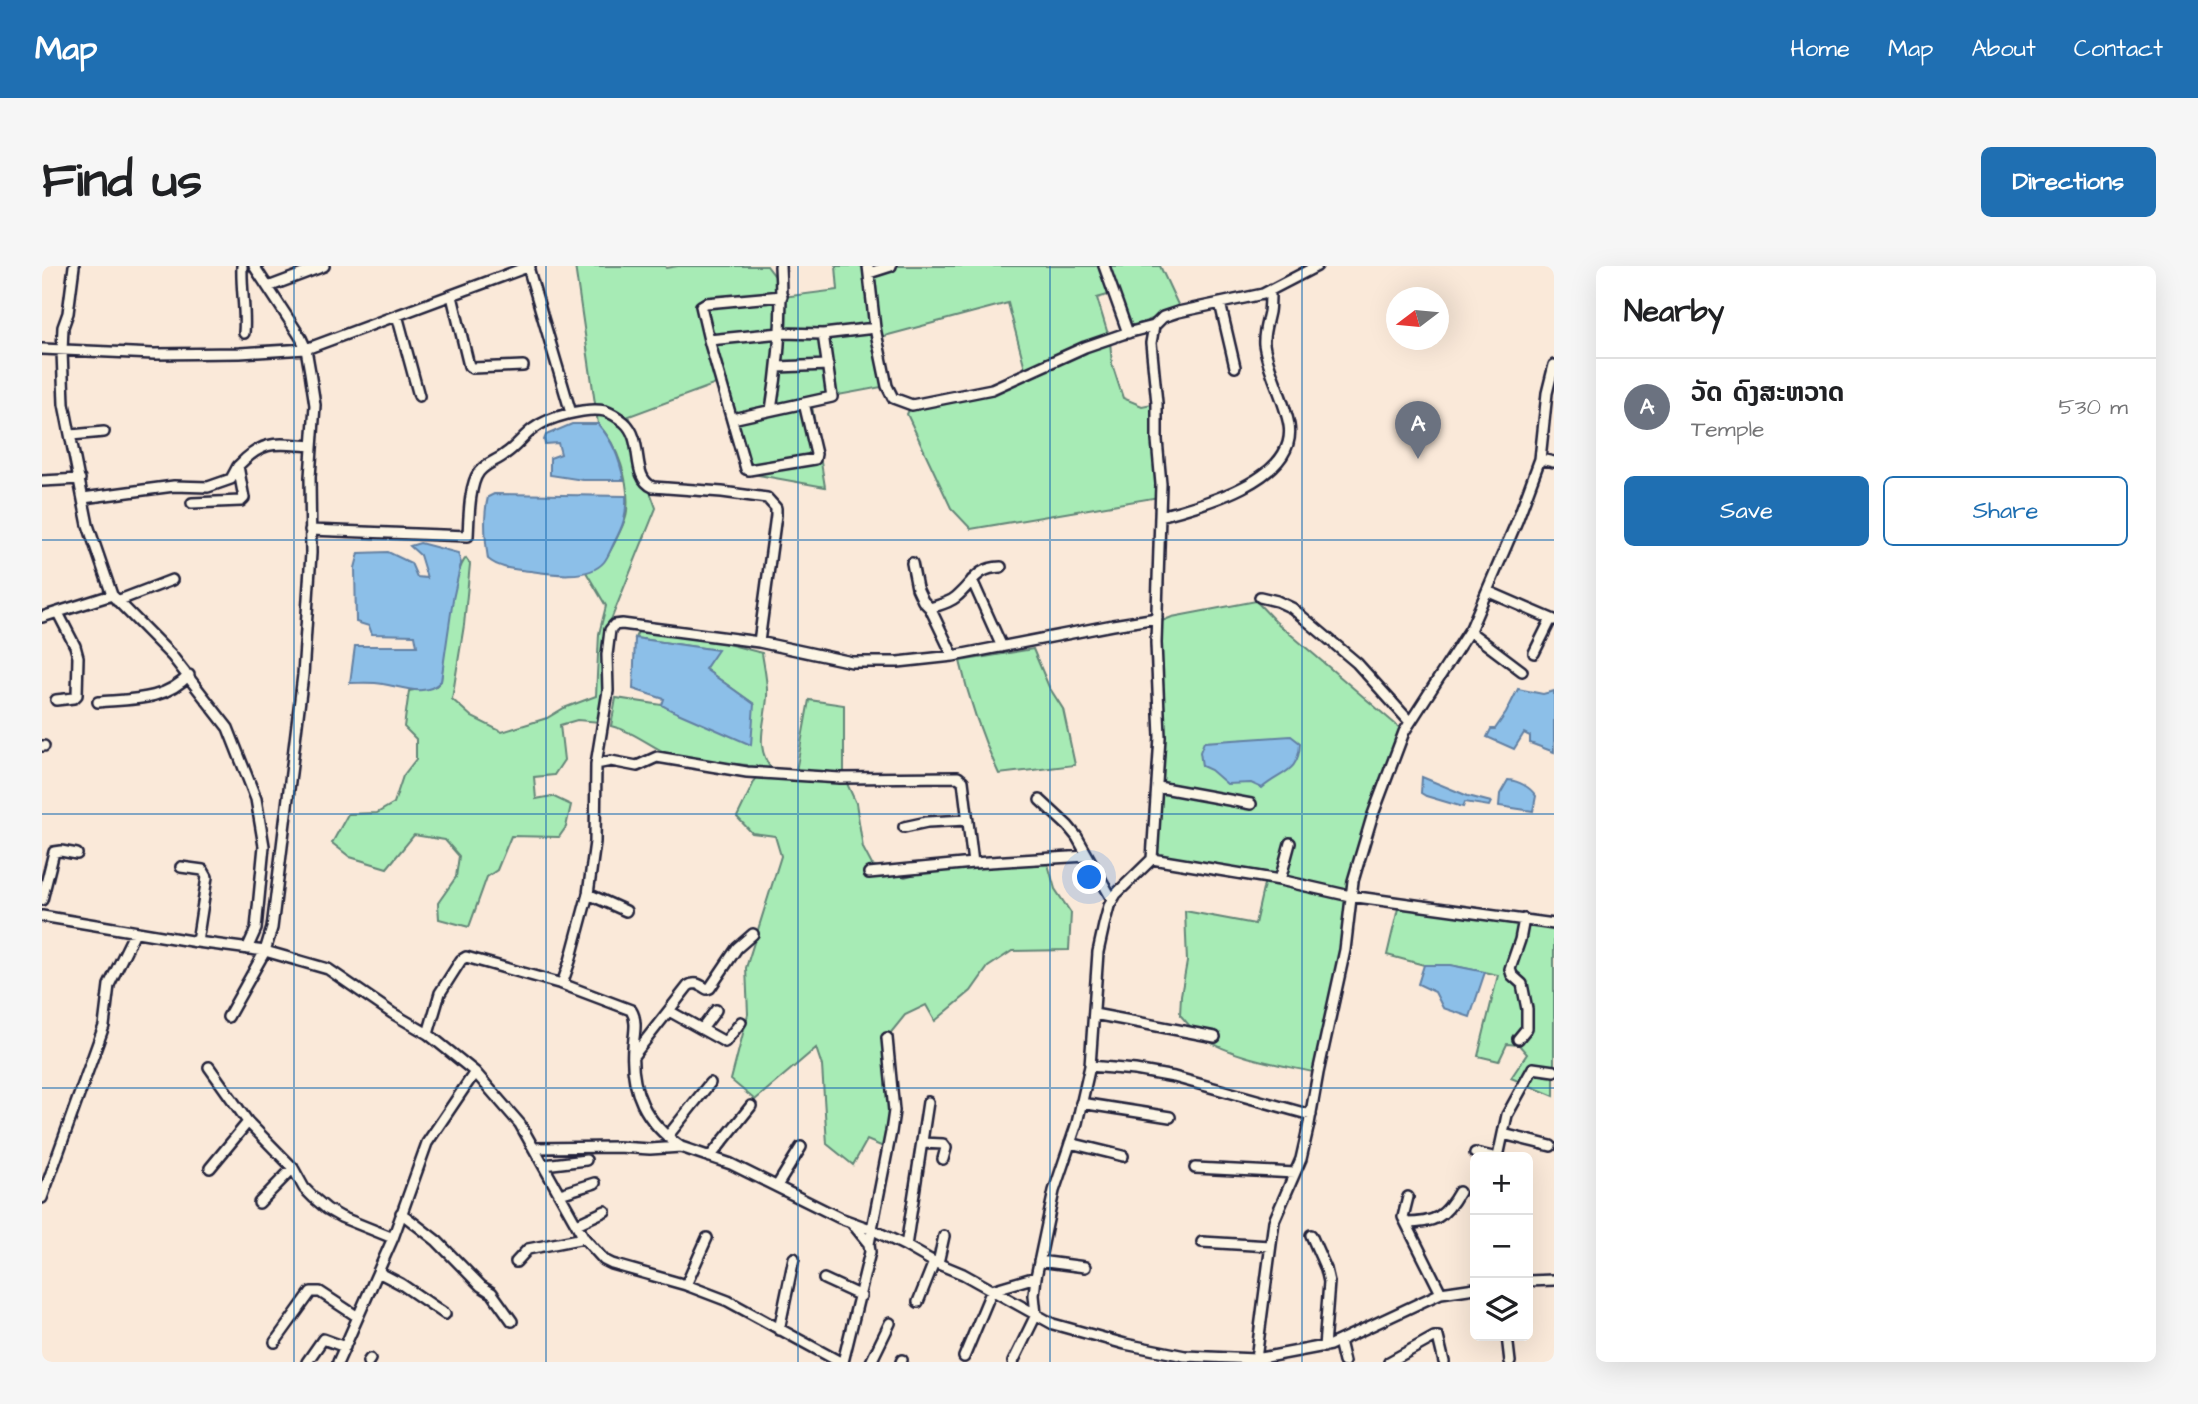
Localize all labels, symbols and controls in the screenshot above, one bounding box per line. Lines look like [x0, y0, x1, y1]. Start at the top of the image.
text: Map [35, 26, 97, 72]
text: Home [1790, 32, 1850, 66]
text: Map [1888, 32, 1933, 66]
text: About [1971, 32, 2036, 66]
text: Contact [2074, 32, 2163, 66]
button: Directions [1981, 147, 2156, 217]
text: Find us [42, 148, 202, 216]
north arrow [1386, 287, 1449, 350]
text: Nearby [1624, 291, 1724, 333]
text: ວັດ ດົງສະຫວາດ [1691, 375, 1844, 411]
text: A [1640, 391, 1654, 423]
text: 530 m [2058, 391, 2128, 423]
pin: A [1395, 401, 1441, 459]
text: Temple [1691, 413, 1765, 445]
button: Save [1624, 476, 1869, 546]
button: Share [1883, 476, 2128, 546]
your location [1072, 860, 1106, 894]
map controls [1470, 1152, 1533, 1341]
button: + [1470, 1152, 1533, 1215]
button: − [1470, 1215, 1533, 1278]
button: layers [1470, 1278, 1533, 1341]

